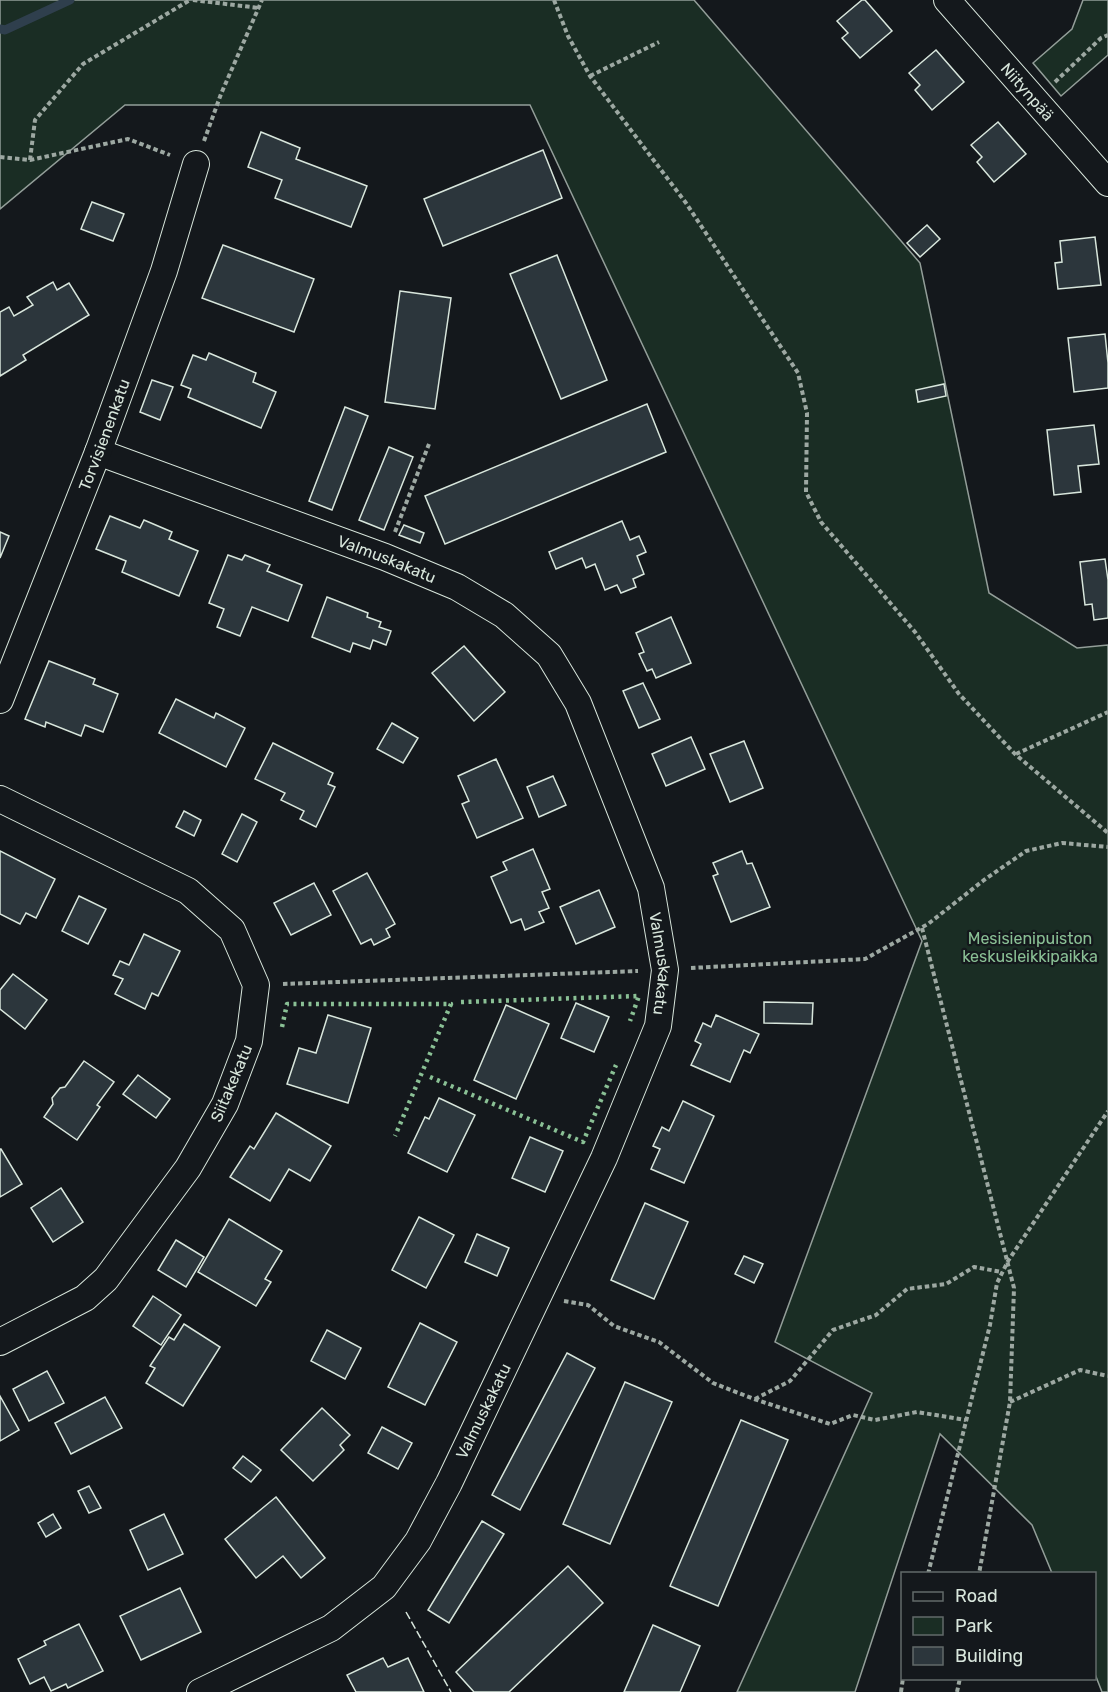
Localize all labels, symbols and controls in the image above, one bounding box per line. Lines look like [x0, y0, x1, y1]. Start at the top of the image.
street label: Niitynpää [997, 59, 1058, 125]
street label: Torvisienenkatu [75, 376, 134, 493]
street label: Valmuskakatu [335, 531, 439, 587]
street label: Valmuskakatu [645, 911, 675, 1016]
park label: Mesisienipuiston keskusleikkipaikka [962, 929, 1098, 966]
street label: Siitakekatu [207, 1042, 256, 1125]
street label: Valmuskakatu [452, 1360, 515, 1462]
legend [901, 1572, 1096, 1680]
text: Road [955, 1585, 998, 1607]
text: Park [955, 1615, 993, 1637]
text: Building [955, 1645, 1023, 1667]

